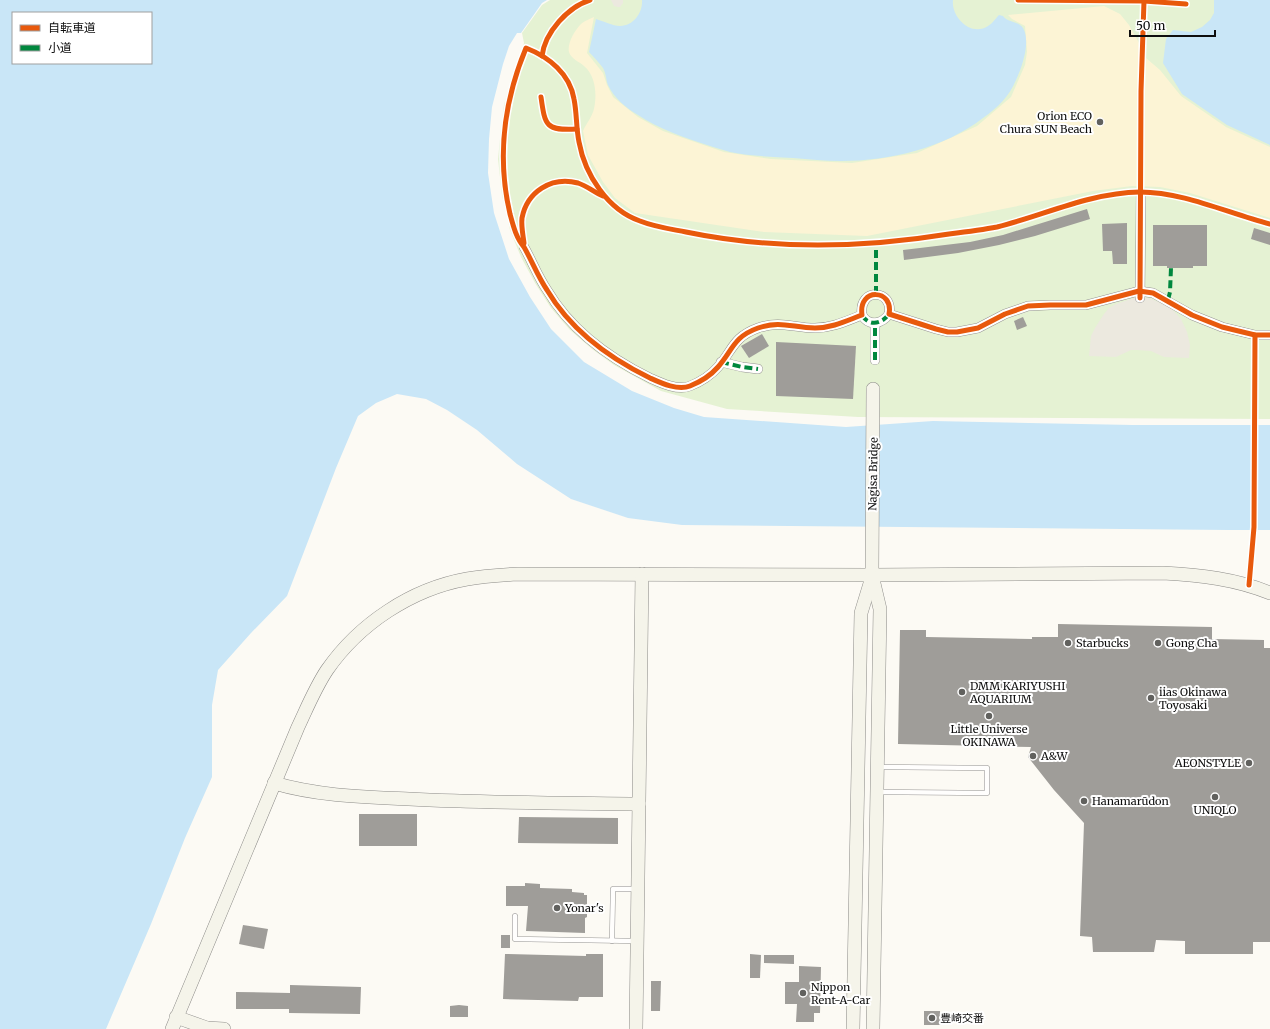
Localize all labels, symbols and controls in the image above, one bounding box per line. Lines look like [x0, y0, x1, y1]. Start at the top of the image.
legend [12, 12, 152, 64]
scale bar [1130, 12, 1215, 38]
text: 50 m [1136, 18, 1165, 33]
text: 自転車道 [48, 20, 96, 35]
text: 小道 [48, 40, 72, 55]
place label: Orion ECO Chura SUN Beach [1000, 109, 1093, 136]
marker: Orion ECO Chura SUN Beach [1095, 117, 1105, 127]
street label: Nagisa Bridge [865, 437, 881, 511]
place label: Starbucks [1076, 636, 1129, 650]
place label: Gong Cha [1166, 636, 1218, 650]
marker: Starbucks [1063, 638, 1073, 648]
marker: Gong Cha [1153, 638, 1163, 648]
place label: DMM KARIYUSHI AQUARIUM [969, 679, 1065, 706]
place label: iias Okinawa Toyosaki [1159, 685, 1227, 712]
marker: DMM KARIYUSHI AQUARIUM [957, 687, 967, 697]
marker: iias Okinawa Toyosaki [1146, 693, 1156, 703]
marker: Little Universe OKINAWA [984, 711, 994, 721]
place label: Little Universe OKINAWA [950, 722, 1028, 749]
place label: A&W [1040, 749, 1068, 763]
marker: A&W [1028, 751, 1038, 761]
place label: AEONSTYLE [1174, 756, 1241, 770]
marker: AEONSTYLE [1244, 758, 1254, 768]
marker: UNIQLO [1210, 792, 1220, 802]
place label: Hanamarūdon [1092, 794, 1170, 808]
marker: Hanamarūdon [1079, 796, 1089, 806]
place label: UNIQLO [1193, 803, 1237, 817]
place label: Yonar's [564, 901, 604, 915]
marker: Yonar's [552, 903, 562, 913]
place label: Nippon Rent-A-Car [811, 980, 870, 1007]
marker: Nippon Rent-A-Car [798, 988, 808, 998]
place label: 豊崎交番 [940, 1011, 984, 1025]
marker: 豊崎交番 [927, 1013, 937, 1023]

